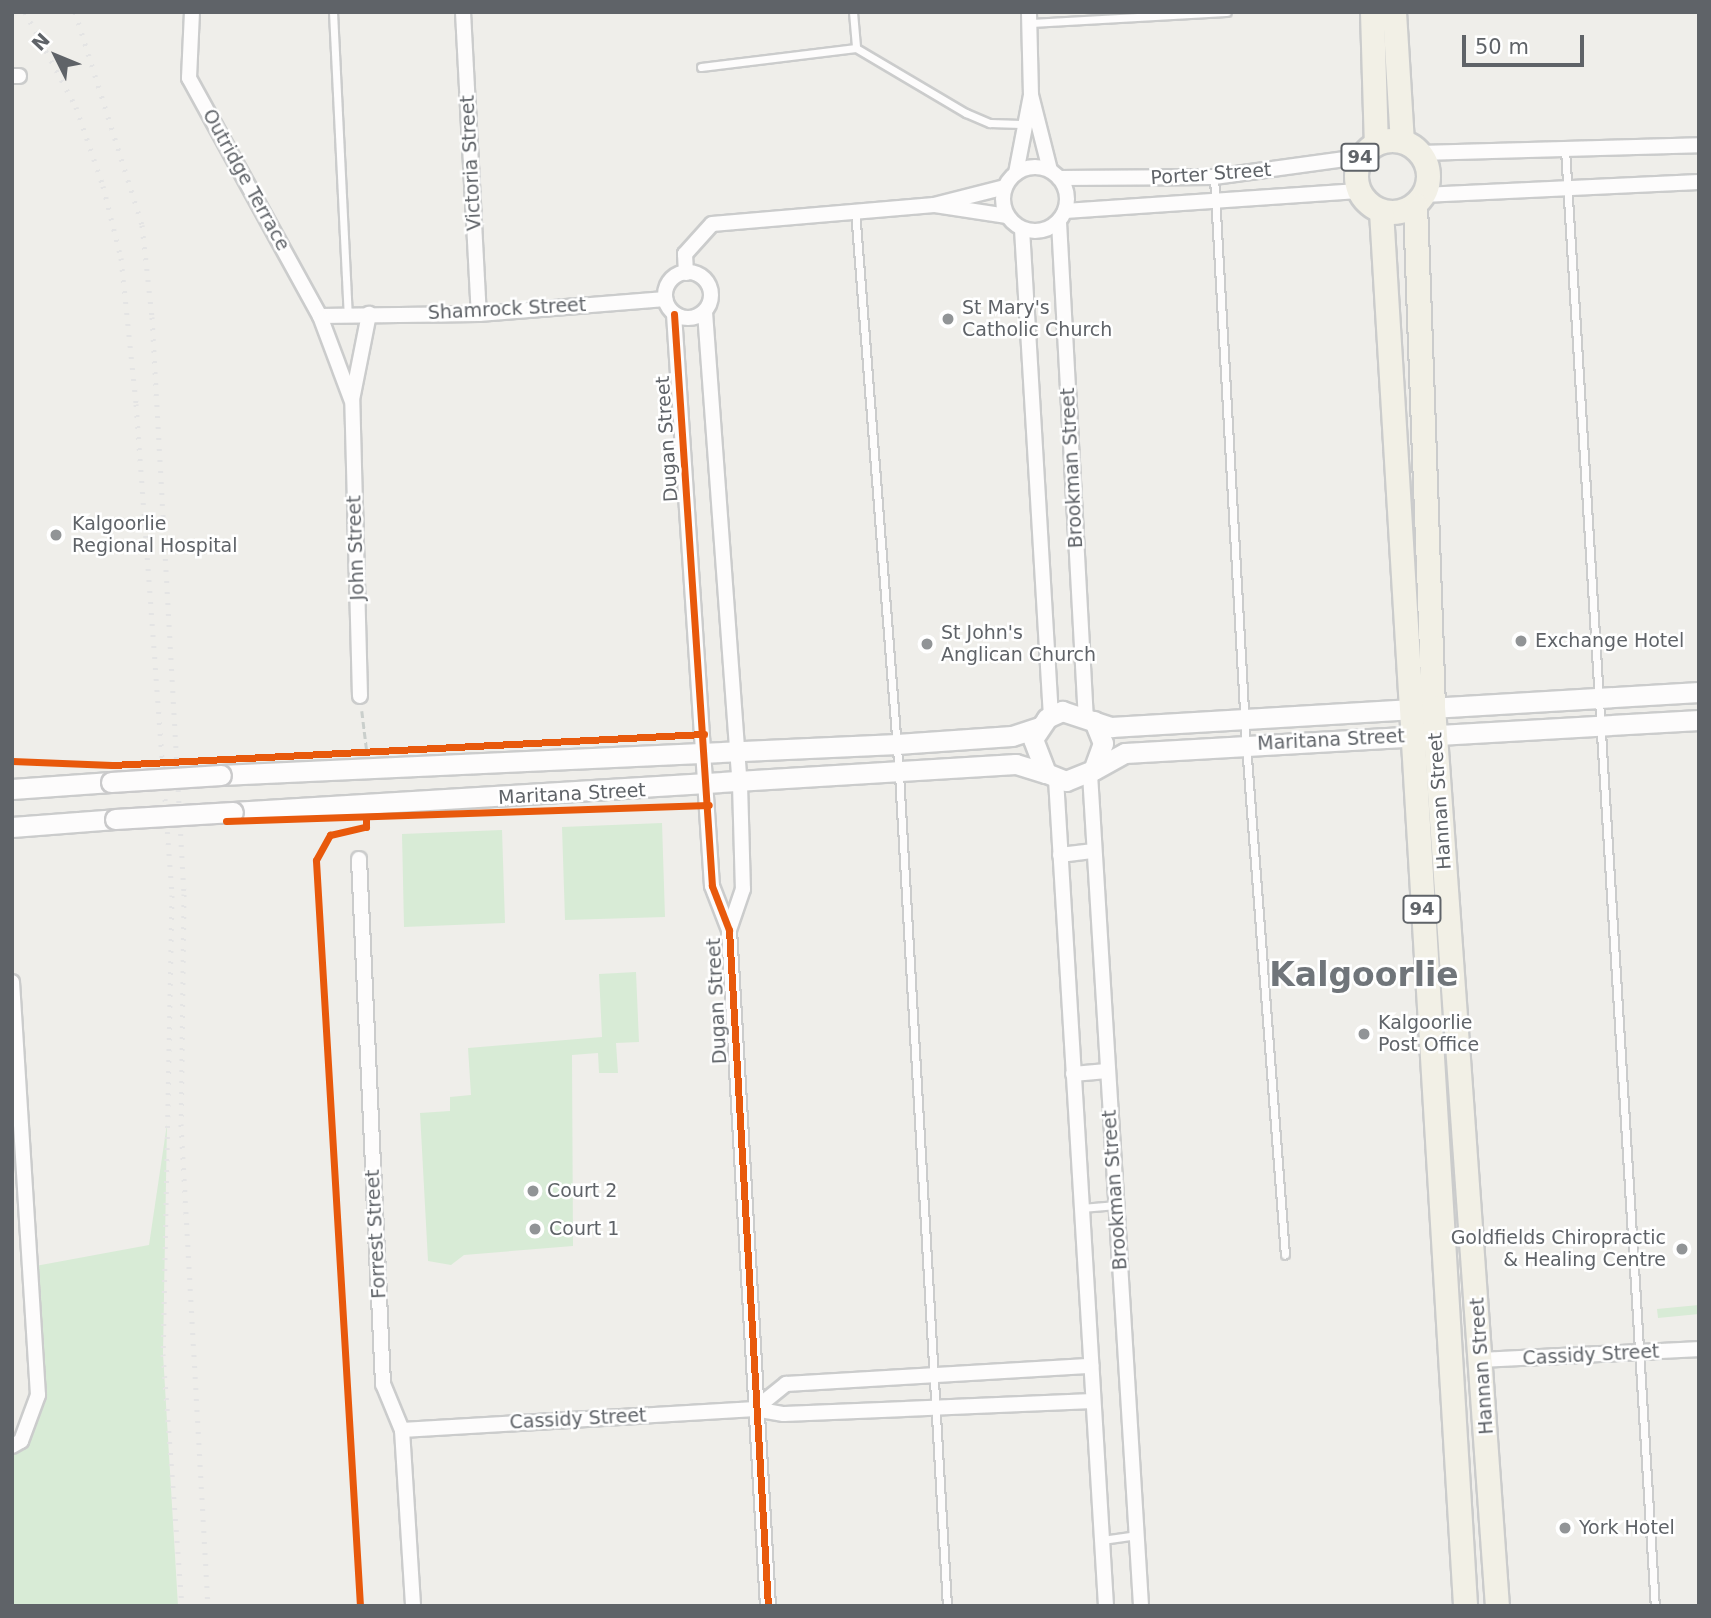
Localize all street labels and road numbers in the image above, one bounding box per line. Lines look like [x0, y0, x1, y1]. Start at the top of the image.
street label: Victoria Street [456, 95, 486, 231]
street label: Outridge Terrace [198, 105, 294, 255]
road number: 94 [1339, 142, 1381, 172]
street label: Porter Street [1150, 158, 1272, 190]
street label: Shamrock Street [427, 293, 587, 325]
street label: Dugan Street [651, 375, 683, 503]
street label: Brookman Street [1056, 387, 1088, 549]
street label: John Street [343, 495, 369, 601]
street label: Maritana Street [1257, 725, 1405, 755]
street label: Hannan Street [1424, 732, 1456, 870]
street label: Maritana Street [498, 779, 646, 809]
road number: 94 [1401, 894, 1443, 924]
street label: Dugan Street [702, 937, 732, 1065]
street label: Brookman Street [1098, 1109, 1132, 1271]
street label: Forrest Street [361, 1169, 391, 1299]
street label: Hannan Street [1466, 1297, 1498, 1435]
street label: Cassidy Street [1522, 1340, 1660, 1370]
street label: Cassidy Street [509, 1404, 647, 1434]

